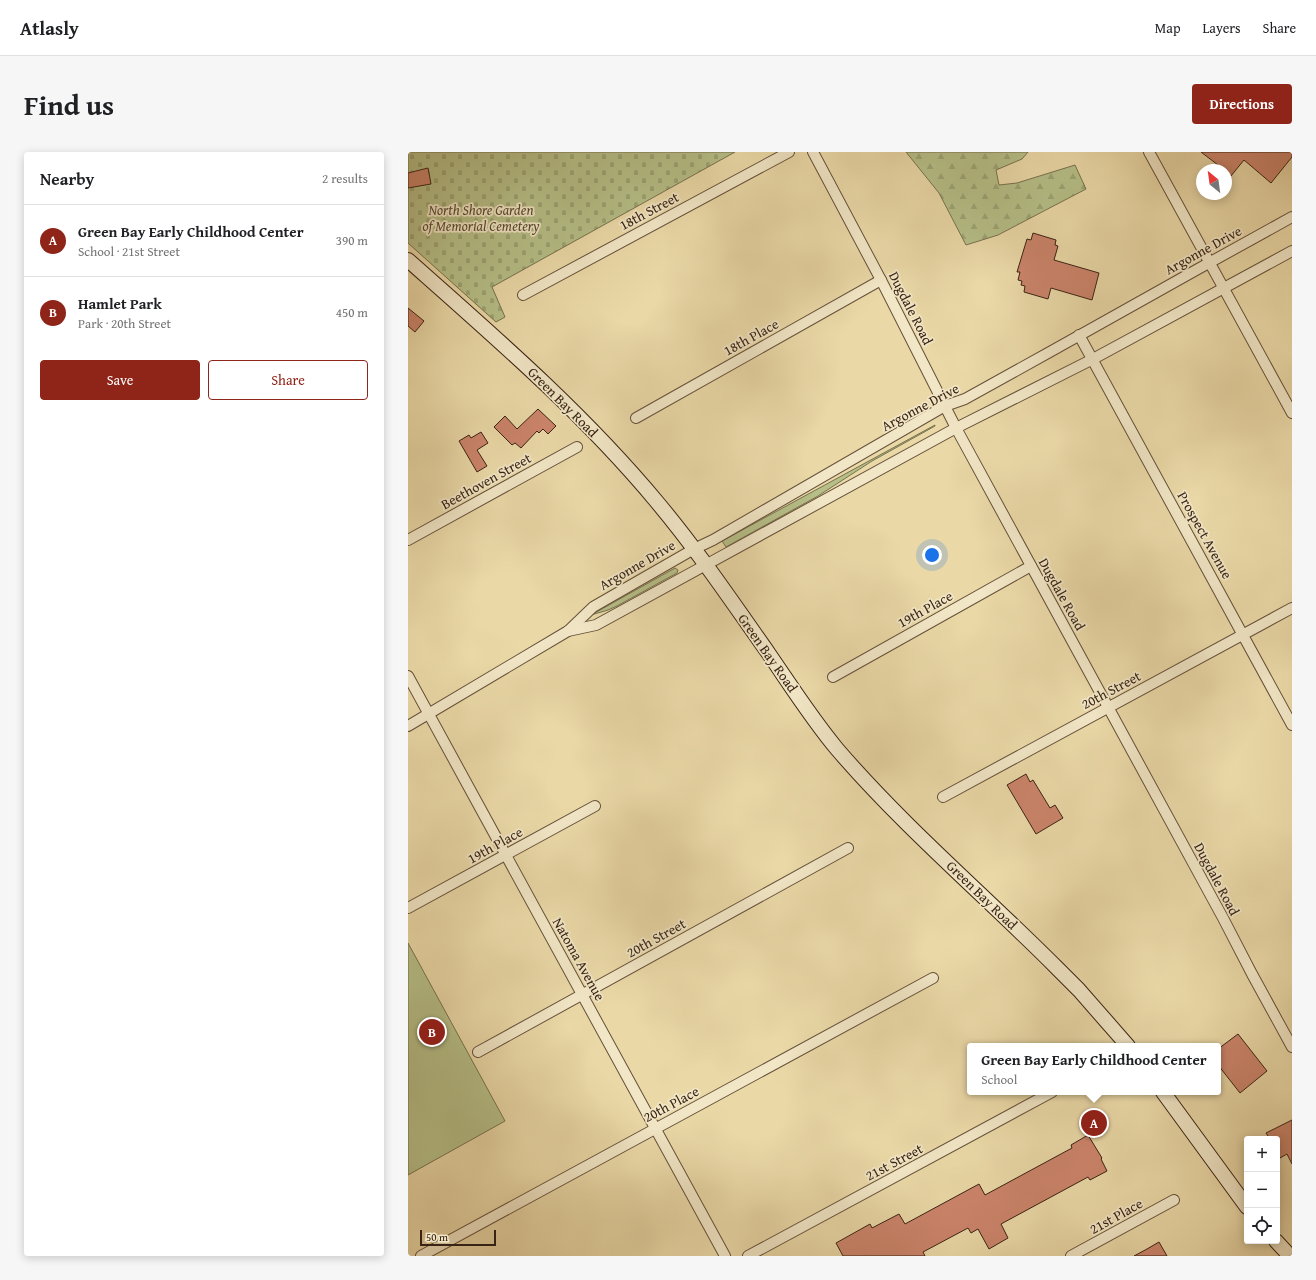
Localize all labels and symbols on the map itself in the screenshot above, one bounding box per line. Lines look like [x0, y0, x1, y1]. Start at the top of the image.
north arrow [1196, 164, 1232, 200]
street label: 18th Street [616, 187, 682, 235]
park label: North Shore Garden of Memorial Cemetery [422, 200, 540, 236]
street label: Argonne Drive [1161, 220, 1245, 279]
street label: Dugdale Road [884, 268, 938, 349]
street label: 18th Place [720, 313, 783, 360]
street label: Green Bay Road [523, 362, 603, 442]
street label: Argonne Drive [878, 378, 963, 436]
street label: Beethoven Street [437, 448, 535, 514]
street label: Prospect Avenue [1173, 488, 1238, 583]
street label: Argonne Drive [595, 535, 679, 595]
your location [922, 545, 942, 565]
street label: Dugdale Road [1034, 554, 1090, 634]
street label: 19th Place [894, 585, 957, 632]
street label: Green Bay Road [733, 610, 803, 697]
street label: 20th Street [1078, 666, 1144, 714]
street label: 19th Place [464, 821, 527, 868]
street label: Dugdale Road [1189, 839, 1245, 919]
street label: Green Bay Road [942, 856, 1022, 934]
street label: Natoma Avenue [548, 914, 610, 1004]
street label: 20th Street [623, 914, 689, 962]
pin: B [419, 1017, 445, 1047]
street label: 20th Place [640, 1081, 703, 1127]
pin: A [1081, 1108, 1107, 1138]
street label: 21st Street [862, 1138, 926, 1185]
street label: 21st Place [1086, 1193, 1147, 1239]
scale bar [420, 1228, 496, 1247]

